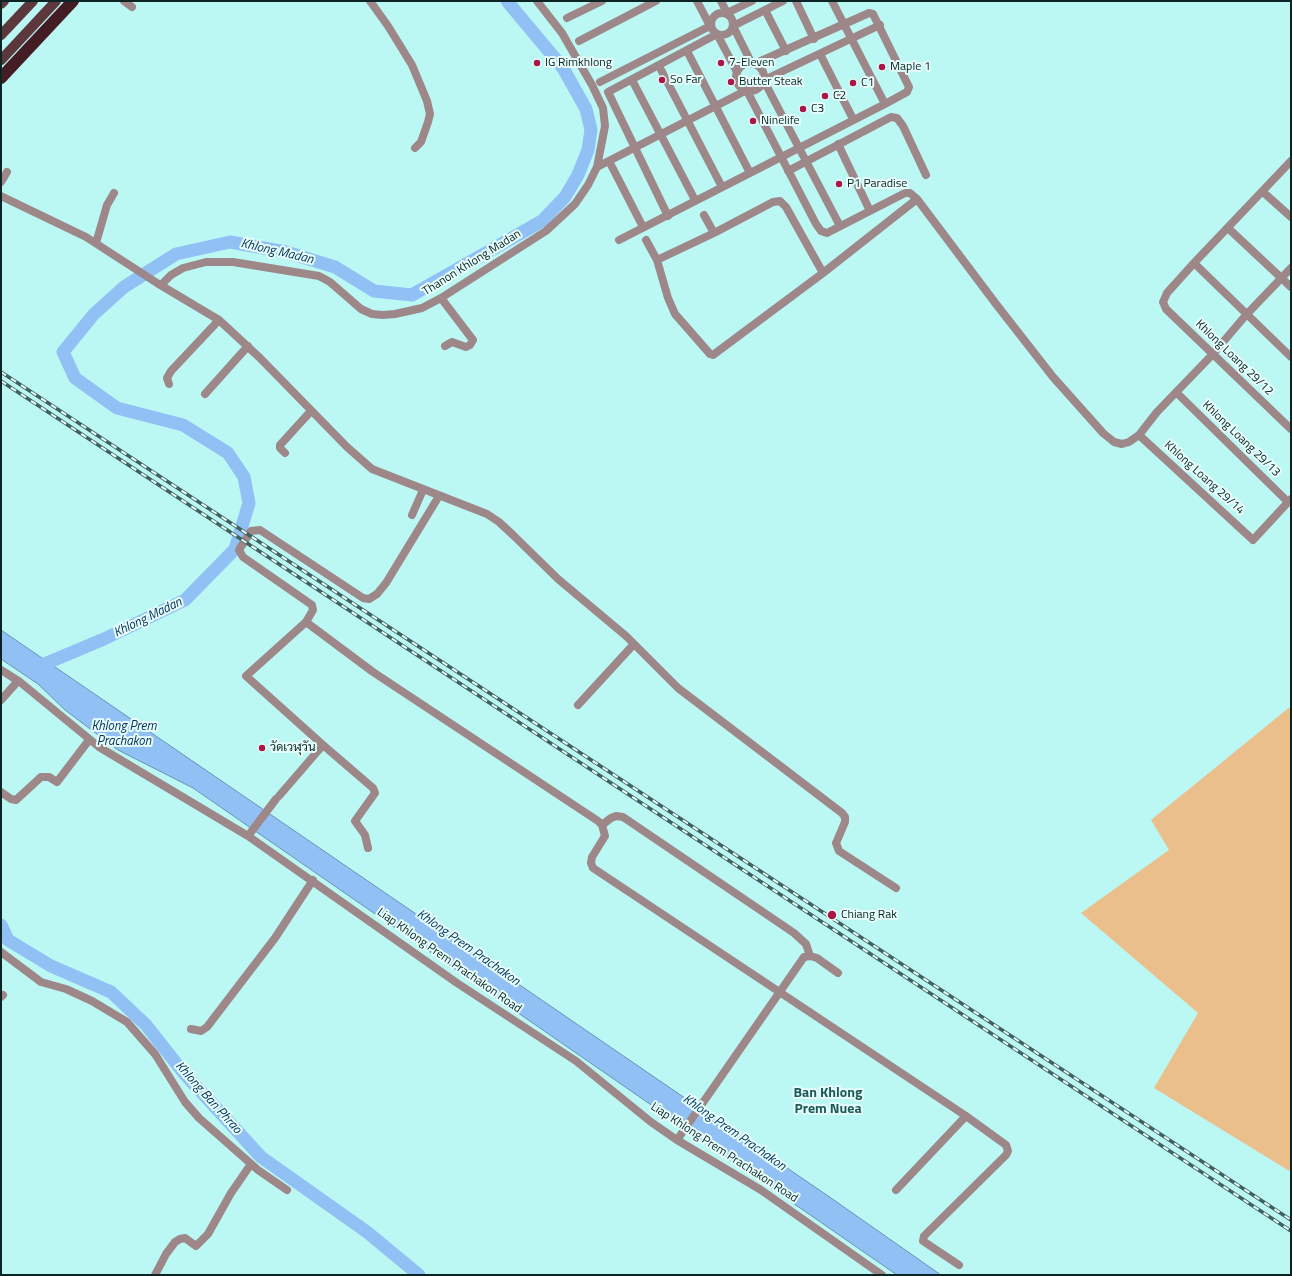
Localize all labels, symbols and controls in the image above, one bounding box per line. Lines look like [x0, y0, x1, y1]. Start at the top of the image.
place label: IG Rimkhlong [545, 56, 612, 70]
place label: 7-Eleven [729, 56, 775, 70]
marker: IG Rimkhlong [532, 58, 542, 68]
marker: 7-Eleven [716, 58, 726, 68]
place label: Maple 1 [890, 60, 931, 74]
marker: Maple 1 [877, 62, 887, 72]
place label: So Far [670, 73, 702, 87]
marker: So Far [657, 75, 667, 85]
place label: Butter Steak [739, 75, 802, 89]
place label: C1 [861, 76, 874, 90]
marker: Butter Steak [726, 77, 736, 87]
marker: C1 [848, 78, 858, 88]
place label: C2 [833, 89, 846, 103]
marker: C2 [820, 91, 830, 101]
place label: C3 [811, 102, 824, 116]
marker: C3 [798, 104, 808, 114]
place label: Ninelife [761, 114, 800, 128]
marker: Ninelife [748, 116, 758, 126]
place label: P1 Paradise [847, 177, 907, 191]
marker: P1 Paradise [834, 179, 844, 189]
street label: Thanon Khlong Madan [420, 227, 524, 299]
water label: Khlong Madan [239, 236, 315, 268]
street label: Khlong Loang 29/12 [1192, 317, 1276, 399]
street label: Khlong Loang 29/13 [1199, 398, 1283, 480]
street label: Khlong Loang 29/14 [1161, 438, 1247, 518]
water label: Khlong Madan [111, 595, 185, 641]
water label: Khlong Prem Prachakon [91, 719, 157, 750]
place label: วัดเวฬุวัน [270, 741, 316, 755]
marker: วัดเวฬุวัน [257, 743, 267, 753]
street label: Liap Khlong Prem Prachakon Road [374, 906, 524, 1016]
water label: Khlong Prem Prachakon [413, 907, 523, 989]
place label: Chiang Rak [841, 908, 897, 922]
marker: Chiang Rak [826, 909, 838, 921]
water label: Khlong Ban Phrao [172, 1059, 244, 1137]
district label: Ban Khlong Prem Nuea [794, 1086, 862, 1118]
water label: Khlong Prem Prachakon [679, 1092, 789, 1174]
street label: Liap Khlong Prem Prachakon Road [648, 1100, 800, 1206]

